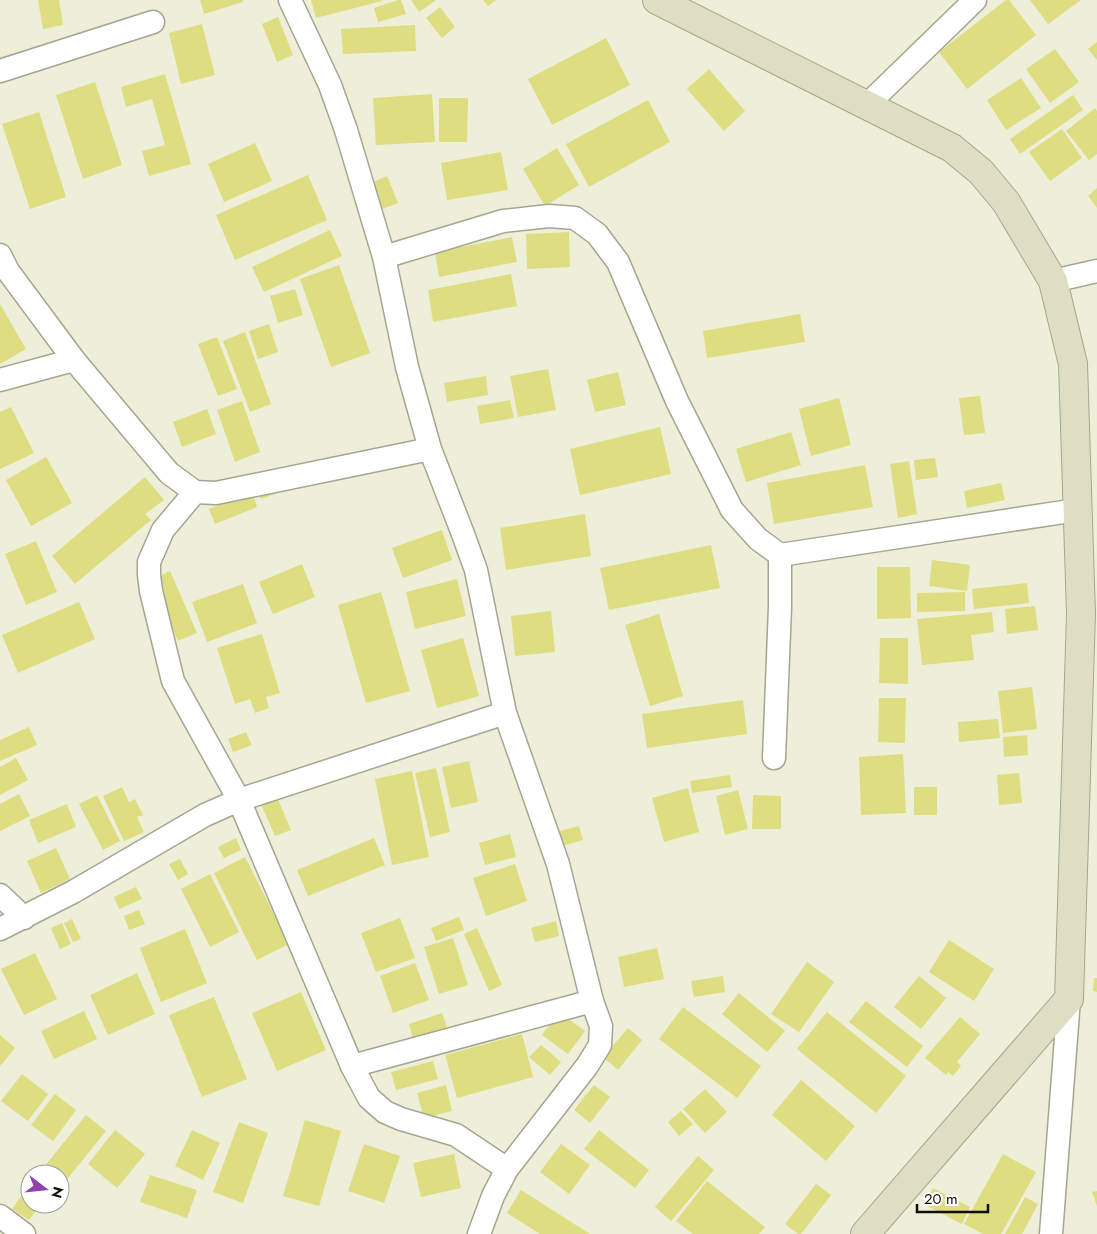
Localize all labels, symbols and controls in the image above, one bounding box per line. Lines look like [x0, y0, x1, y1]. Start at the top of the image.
north arrow [20, 1164, 70, 1214]
scale bar [917, 1182, 988, 1214]
text: N [46, 1184, 69, 1201]
text: 20 m [924, 1188, 958, 1210]

